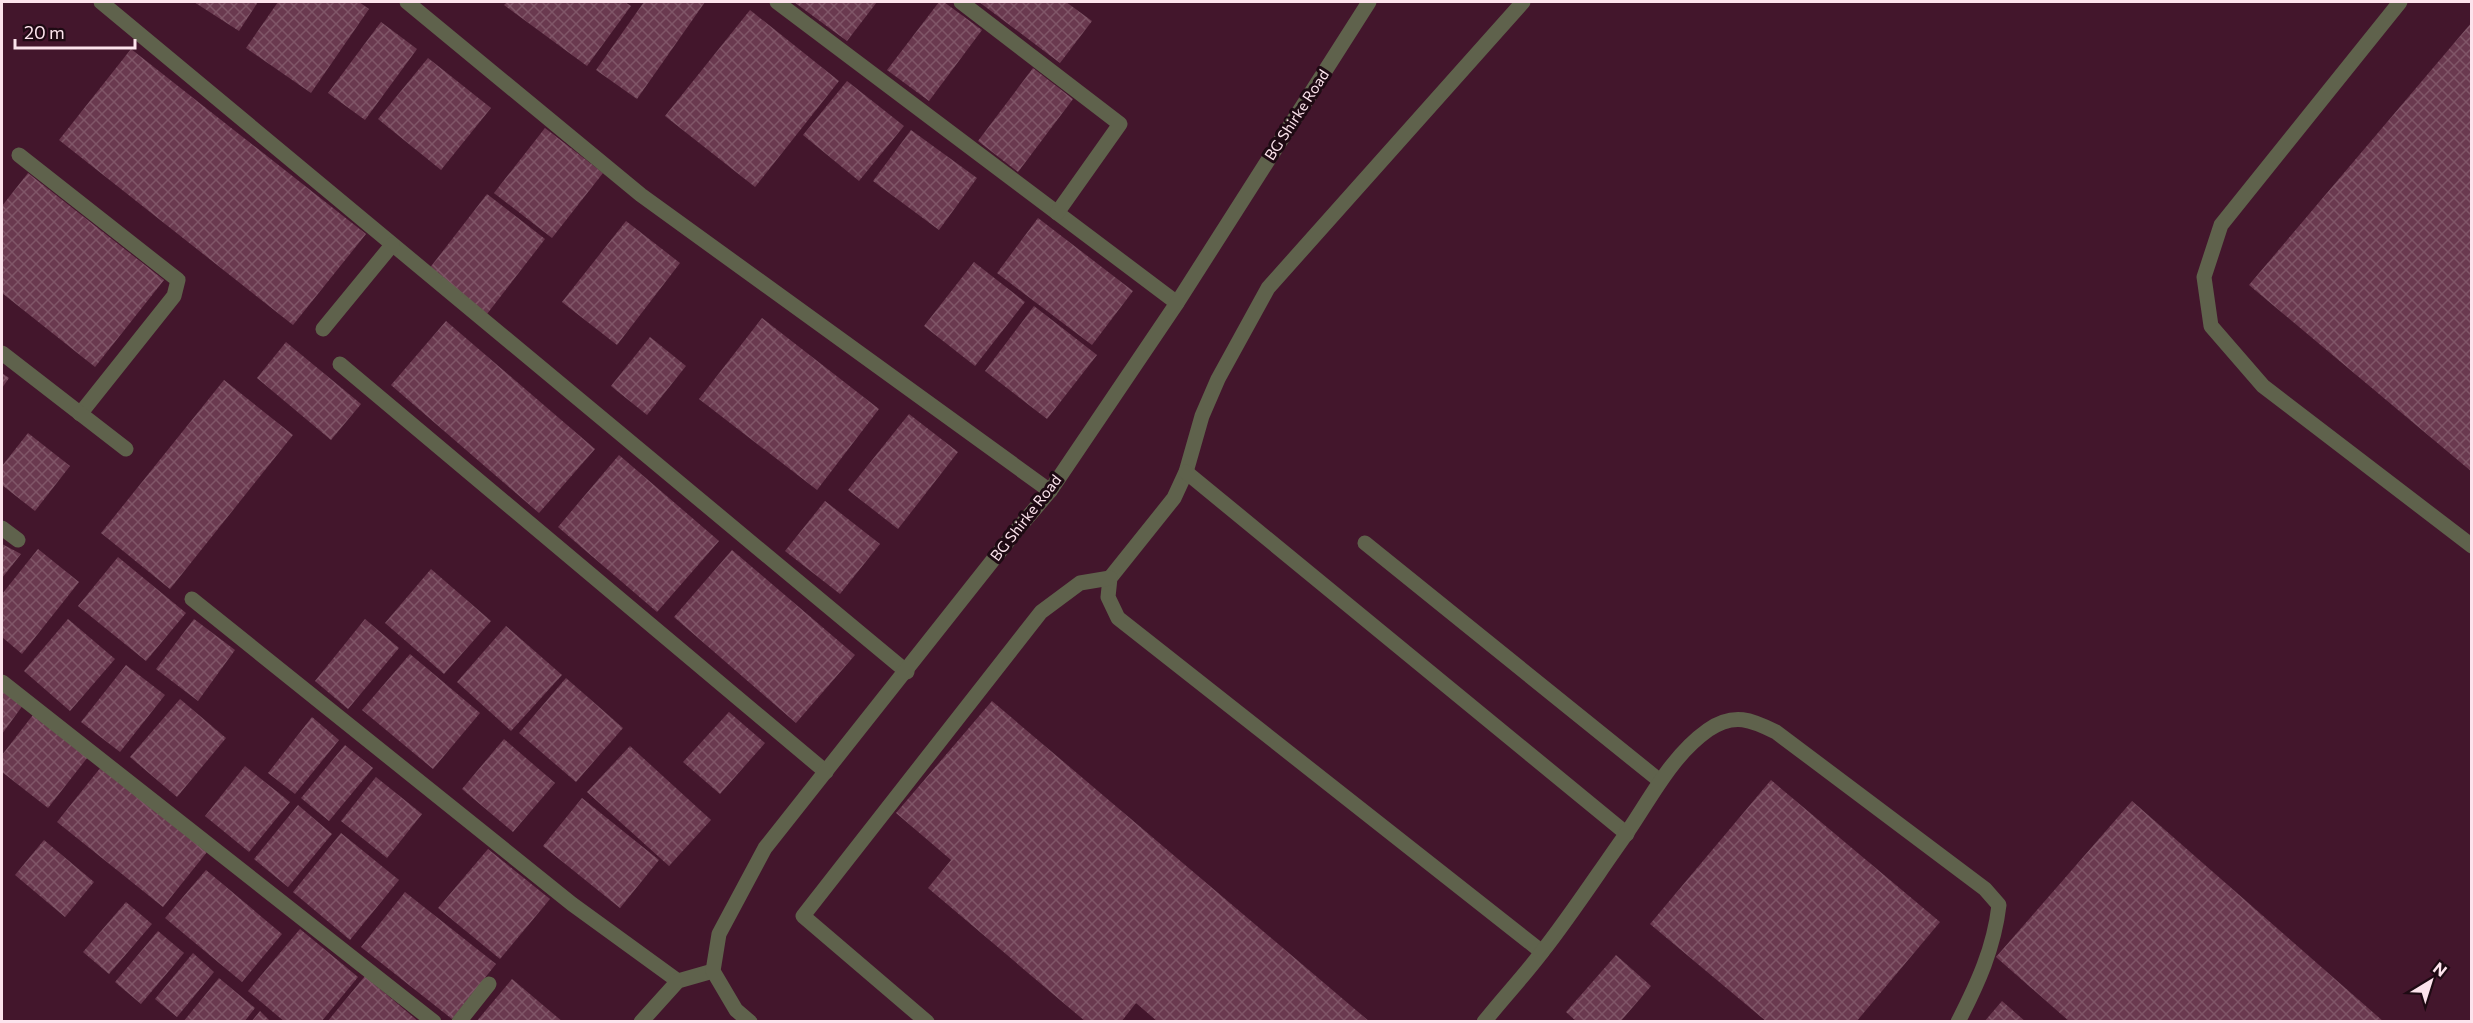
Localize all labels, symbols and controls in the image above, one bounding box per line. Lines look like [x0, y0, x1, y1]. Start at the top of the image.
scale bar [15, 12, 135, 50]
text: 20 m [24, 21, 65, 43]
street label: BG Shirke Road [1260, 66, 1332, 163]
street label: BG Shirke Road [986, 471, 1064, 564]
north arrow [2401, 951, 2461, 1011]
text: N [2430, 958, 2451, 980]

